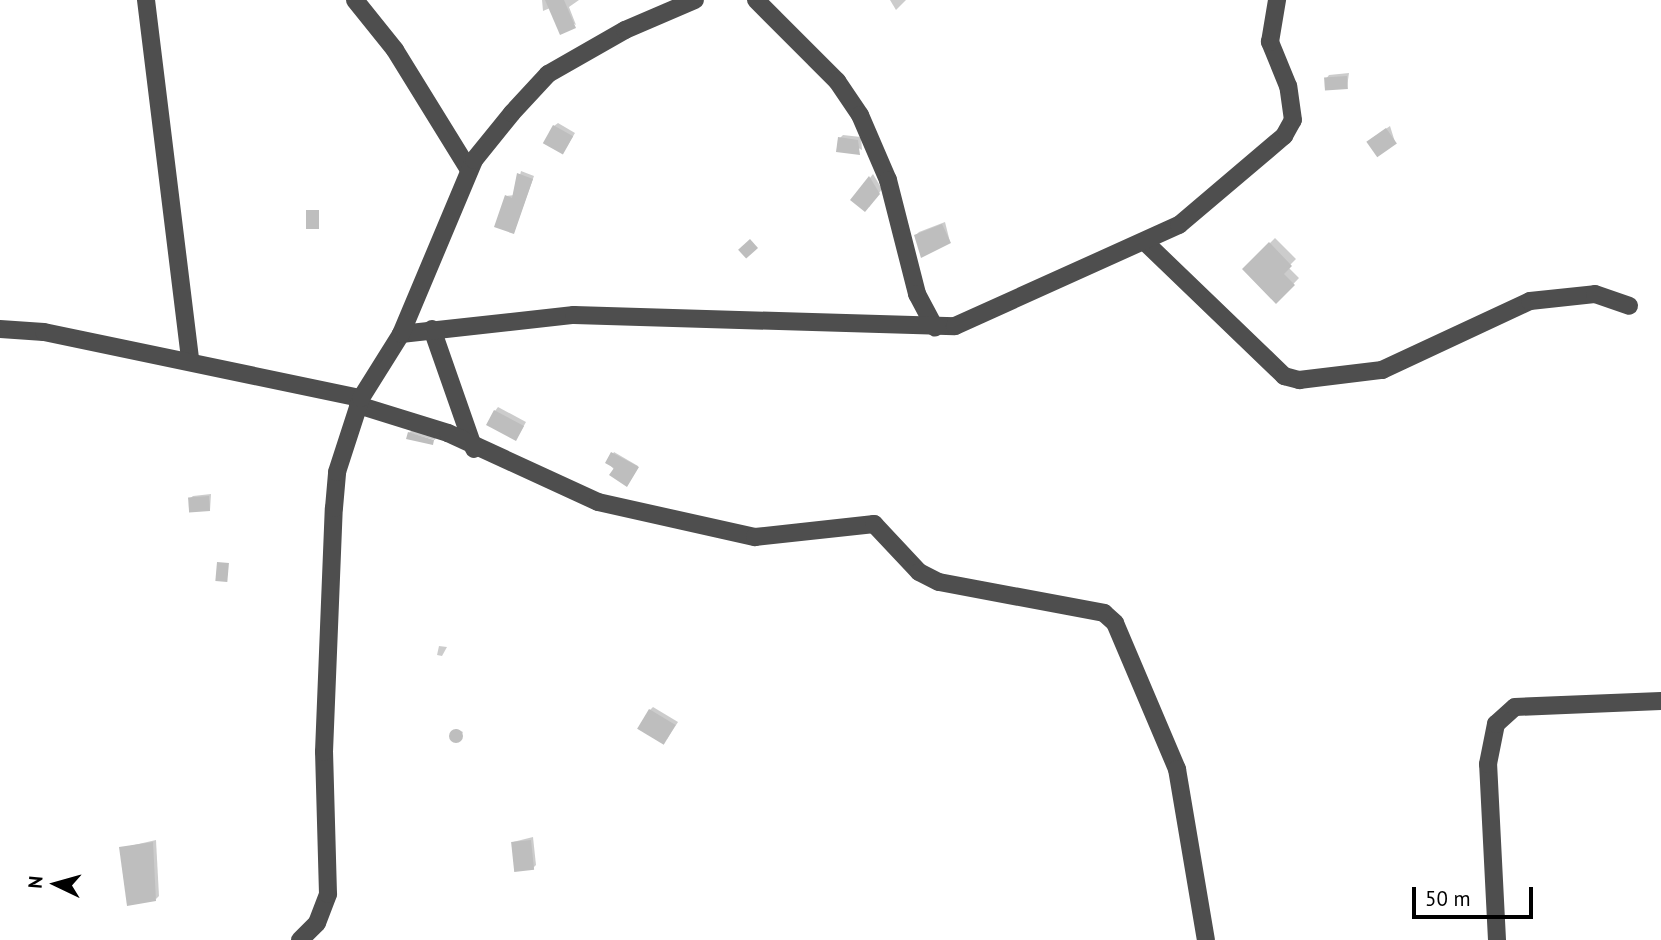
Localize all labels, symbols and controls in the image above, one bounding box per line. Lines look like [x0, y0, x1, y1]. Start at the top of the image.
north arrow [21, 849, 91, 919]
scale bar [1416, 874, 1537, 918]
text: N [23, 875, 48, 889]
text: 50 m [1425, 885, 1471, 912]

